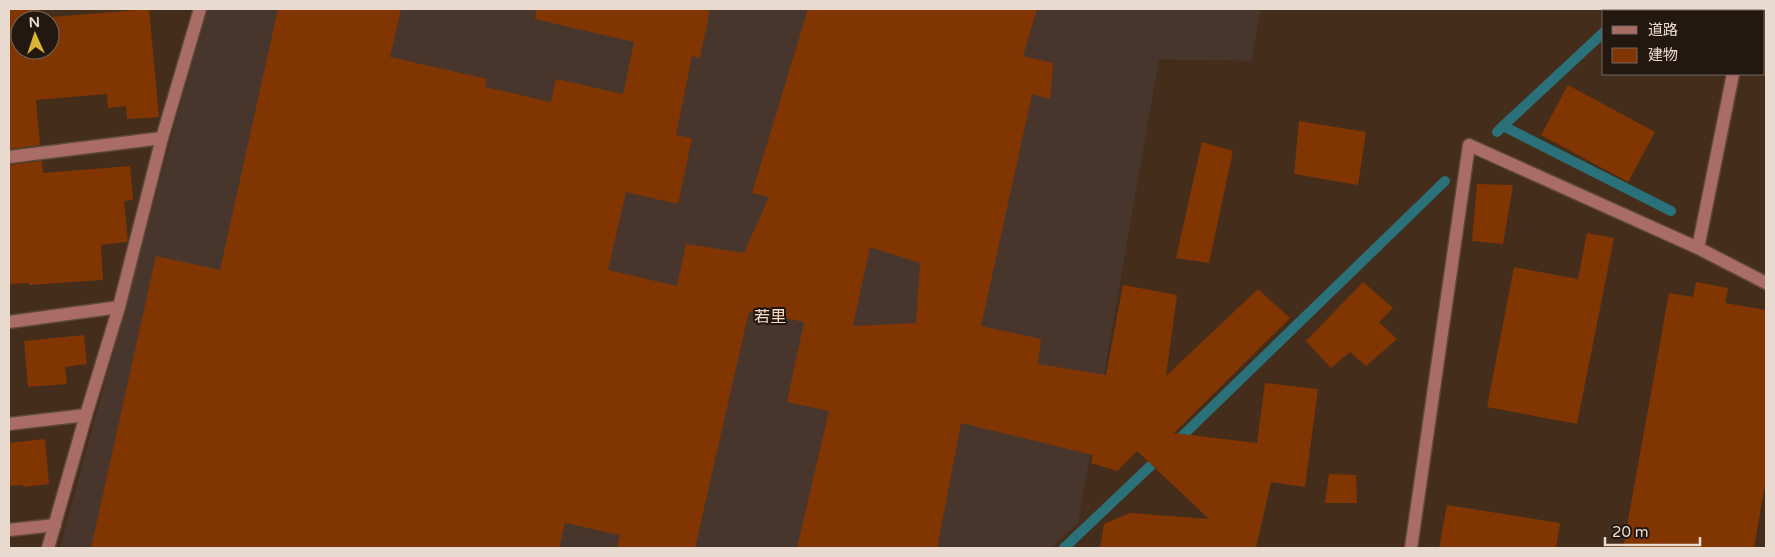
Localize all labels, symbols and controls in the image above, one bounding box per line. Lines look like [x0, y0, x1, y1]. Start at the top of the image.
north arrow [10, 10, 60, 60]
legend [1602, 10, 1765, 75]
text: N [28, 14, 40, 31]
text: 道路 [1648, 21, 1678, 39]
text: 建物 [1648, 46, 1678, 64]
district label: 若里 [754, 307, 786, 327]
scale bar [1605, 514, 1700, 546]
text: 20 m [1612, 523, 1649, 541]

